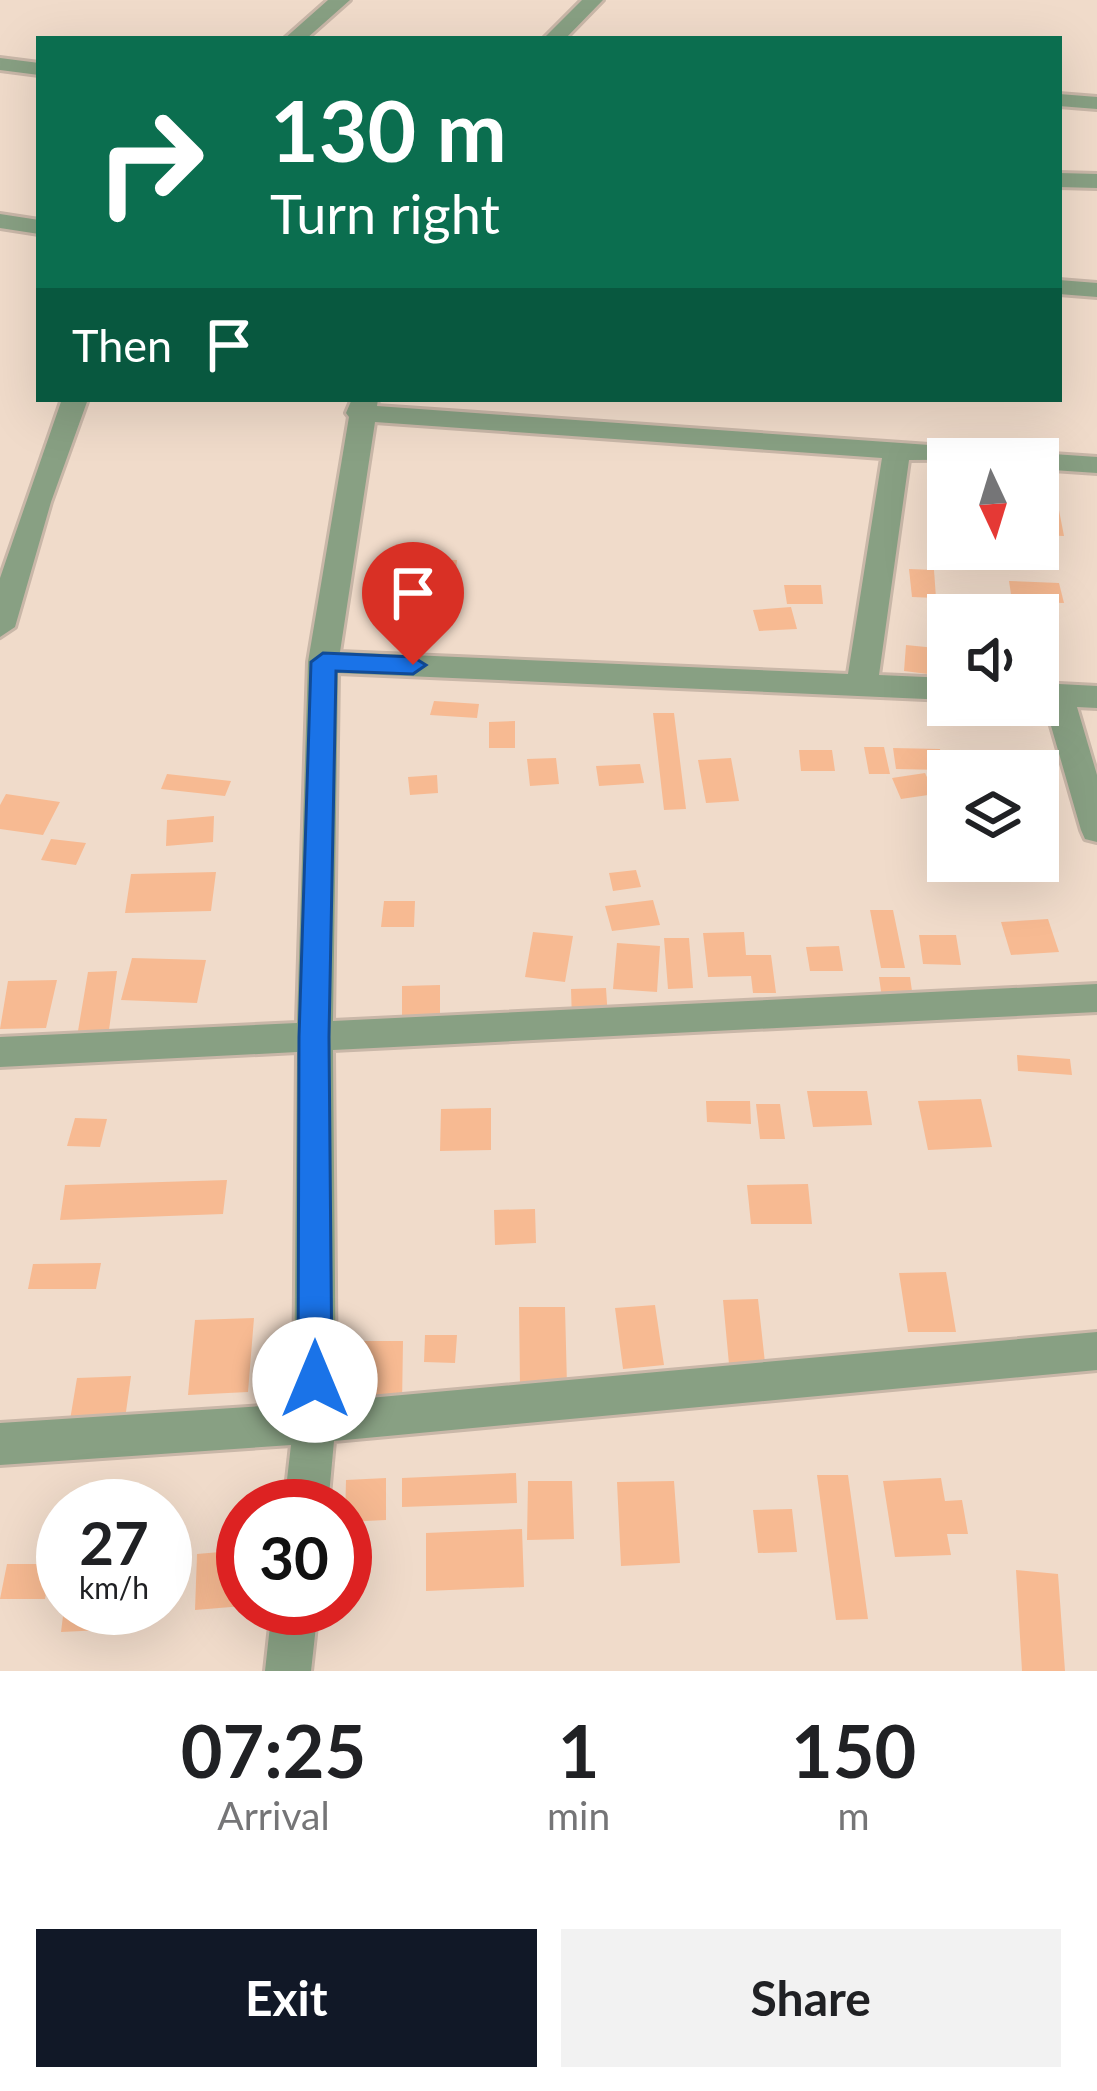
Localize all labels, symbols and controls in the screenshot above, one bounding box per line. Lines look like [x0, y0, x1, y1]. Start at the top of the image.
text: 130 m [270, 79, 507, 180]
icon: right [72, 84, 228, 240]
text: Turn right [270, 181, 500, 246]
icon: arrive [196, 312, 262, 378]
text: Then [72, 318, 172, 372]
north arrow [927, 438, 1059, 570]
map controls [927, 438, 1059, 882]
pin [362, 542, 464, 665]
icon: arrive [380, 560, 446, 626]
button: sound [927, 594, 1059, 726]
button: layers [927, 750, 1059, 882]
position arrow [252, 1317, 378, 1443]
speed limit sign: 30 [216, 1479, 372, 1635]
text: 27 [79, 1506, 149, 1578]
text: km/h [79, 1569, 149, 1605]
text: 07:25 [181, 1707, 366, 1793]
text: 1 [558, 1707, 600, 1793]
text: 150 [791, 1707, 916, 1793]
text: Arrival [217, 1792, 330, 1838]
text: min [547, 1792, 610, 1838]
text: m [838, 1792, 870, 1838]
button: Exit [36, 1929, 537, 2067]
button: Share [561, 1929, 1061, 2067]

